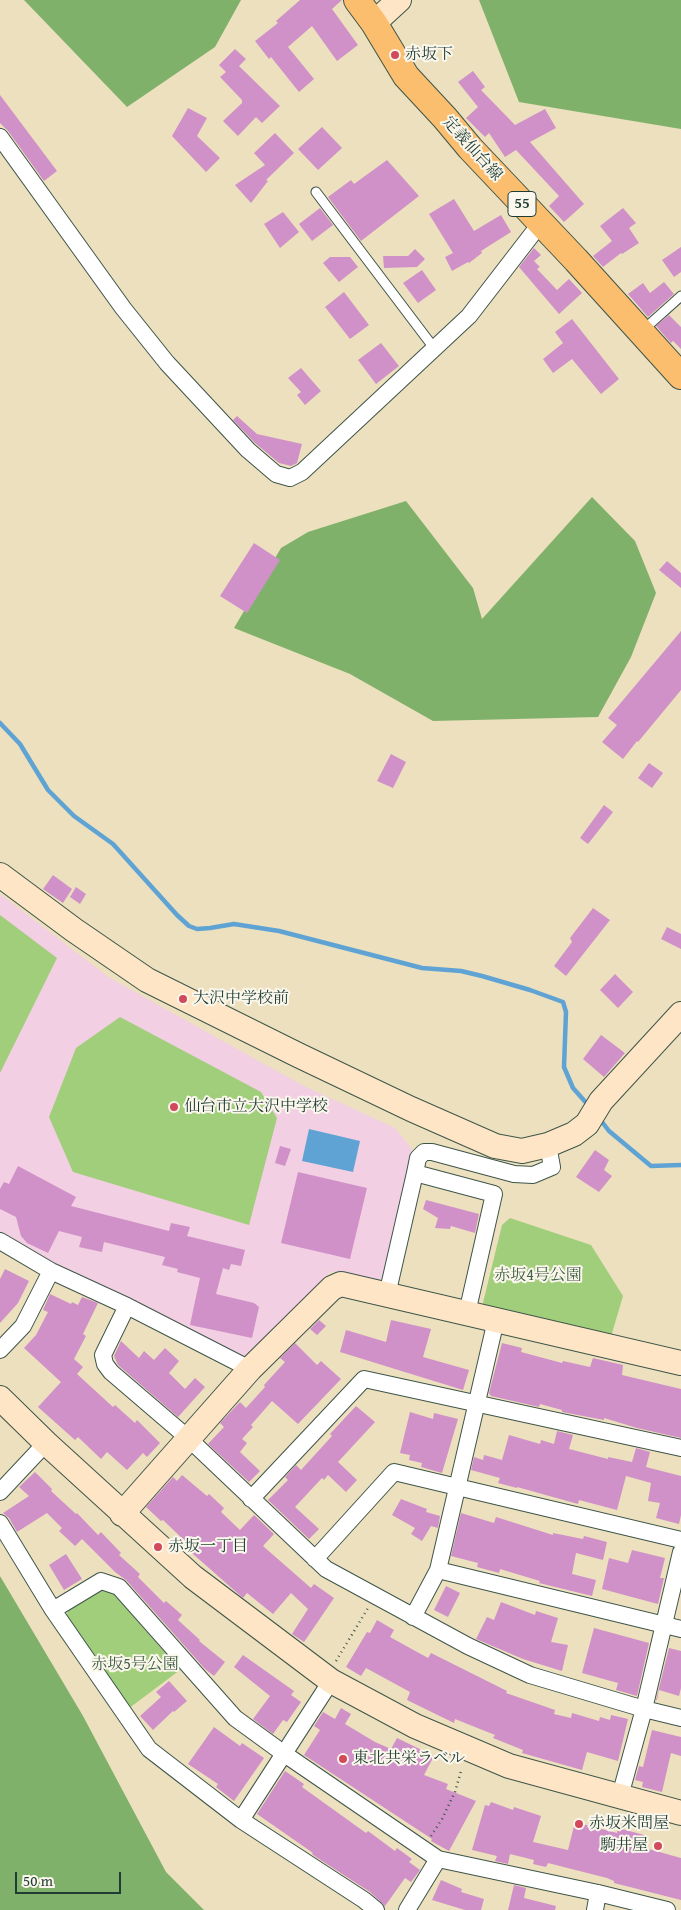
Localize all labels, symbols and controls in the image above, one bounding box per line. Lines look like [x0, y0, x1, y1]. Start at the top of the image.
place label: 赤坂下 [405, 45, 453, 65]
marker: 赤坂下 [389, 49, 401, 61]
street label: 定義仙台線 [438, 113, 506, 185]
road number: 55 [508, 192, 536, 216]
place label: 大沢中学校前 [193, 989, 289, 1009]
marker: 大沢中学校前 [177, 993, 189, 1005]
place label: 仙台市立大沢中学校 [184, 1097, 328, 1117]
marker: 仙台市立大沢中学校 [168, 1101, 180, 1113]
park label: 赤坂4号公園 [494, 1266, 582, 1286]
place label: 赤坂一丁目 [168, 1537, 248, 1557]
marker: 赤坂一丁目 [152, 1541, 164, 1553]
park label: 赤坂5号公園 [91, 1655, 179, 1675]
place label: 東北共栄ラベル [353, 1749, 465, 1769]
marker: 東北共栄ラベル [337, 1753, 349, 1765]
place label: 赤坂米問屋 [589, 1814, 669, 1834]
marker: 赤坂米問屋 [573, 1818, 585, 1830]
place label: 駒井屋 [600, 1836, 648, 1856]
marker: 駒井屋 [652, 1840, 664, 1852]
scale bar [18, 1862, 124, 1894]
text: 50 m [23, 1870, 53, 1891]

